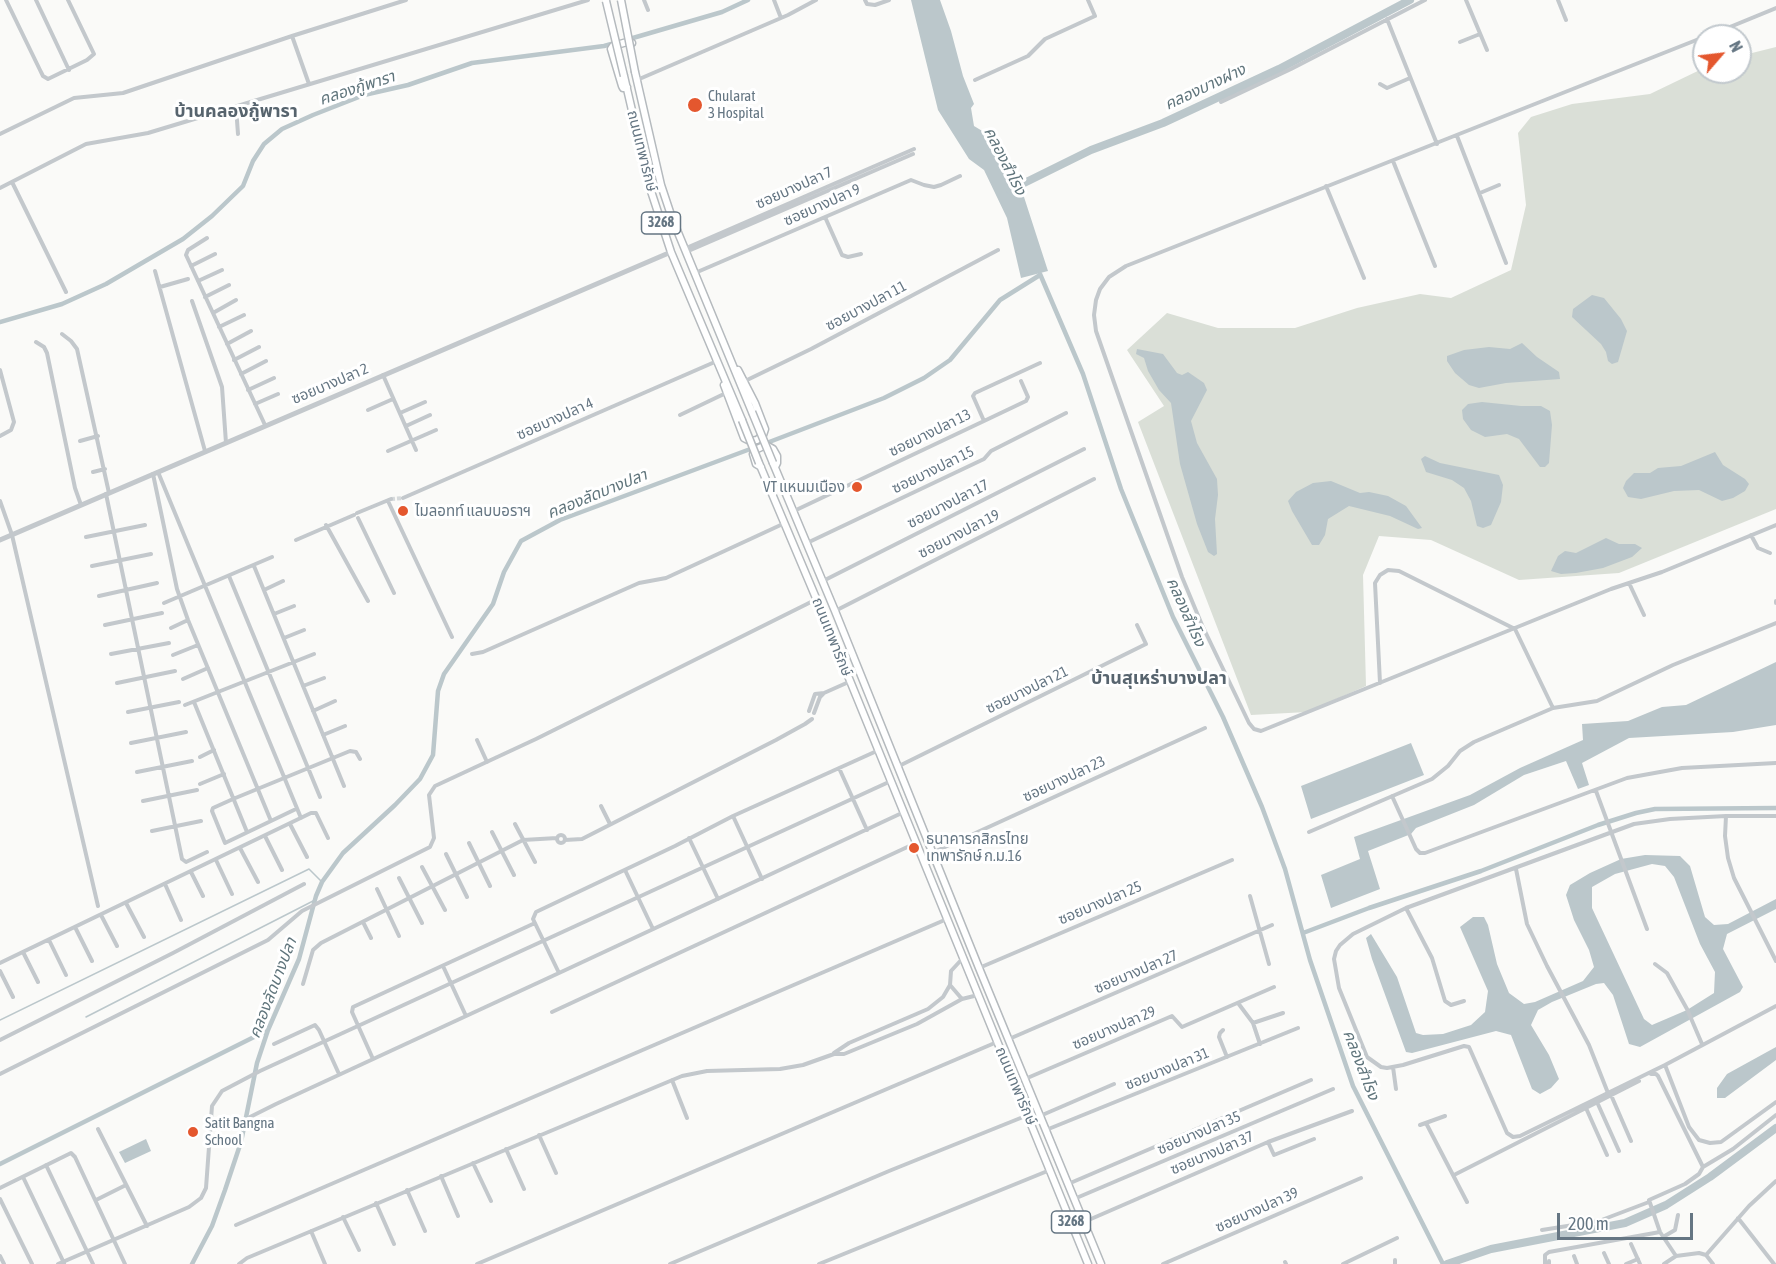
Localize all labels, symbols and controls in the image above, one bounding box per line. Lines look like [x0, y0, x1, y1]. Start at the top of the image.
north arrow [1692, 24, 1752, 84]
text: N [1726, 38, 1746, 55]
water label: คลองบางฝาง [1162, 60, 1248, 114]
water label: คลองกู้พารา [317, 67, 397, 109]
place label: Chularat 3 Hospital [708, 87, 764, 122]
marker: Chularat 3 Hospital [686, 96, 704, 114]
district label: บ้านคลองกู้พารา [174, 100, 298, 122]
street label: ถนนเทพารักษ์ [623, 108, 661, 194]
water label: คลองสำโรง [980, 124, 1030, 198]
street label: ซอยบางปลา 7 [753, 163, 835, 213]
street label: ซอยบางปลา 9 [781, 180, 863, 230]
road number: 3268 [642, 212, 680, 234]
street label: ซอยบางปลา 11 [823, 277, 909, 335]
street label: ซอยบางปลา 2 [289, 360, 371, 408]
street label: ซอยบางปลา 4 [514, 394, 596, 444]
street label: ซอยบางปลา 13 [886, 405, 974, 461]
street label: ซอยบางปลา 15 [889, 442, 977, 498]
water label: คลองลัดบางปลา [544, 465, 650, 523]
street label: ซอยบางปลา 17 [904, 476, 992, 532]
place label: VT แหนมเนือง [763, 478, 845, 496]
marker: VT แหนมเนือง [850, 480, 864, 494]
place label: ไมลอทท์ แลบบอราฯ [415, 502, 531, 520]
marker: ไมลอทท์ แลบบอราฯ [396, 504, 410, 518]
street label: ซอยบางปลา 19 [915, 506, 1003, 562]
water label: คลองสำโรง [1162, 574, 1210, 650]
street label: ถนนเทพารักษ์ [808, 595, 856, 679]
street label: ซอยบางปลา 21 [983, 662, 1071, 718]
district label: บ้านสุเหร่าบางปลา [1091, 667, 1227, 689]
street label: ซอยบางปลา 23 [1020, 752, 1108, 806]
place label: ธนาคารกสิกรไทย เทพารักษ์ ก.ม.16 [926, 830, 1029, 865]
marker: ธนาคารกสิกรไทย เทพารักษ์ ก.ม.16 [907, 841, 921, 855]
street label: ซอยบางปลา 25 [1056, 877, 1144, 929]
water label: คลองลัดบางปลา [245, 935, 301, 1041]
street label: ซอยบางปลา 27 [1092, 946, 1180, 998]
street label: ซอยบางปลา 29 [1070, 1002, 1158, 1054]
water label: คลองสำโรง [1339, 1027, 1383, 1103]
street label: ถนนเทพารักษ์ [991, 1044, 1041, 1128]
street label: ซอยบางปลา 31 [1122, 1044, 1212, 1094]
street label: ซอยบางปลา 35 [1155, 1107, 1243, 1159]
place label: Satit Bangna School [205, 1114, 274, 1149]
marker: Satit Bangna School [186, 1125, 200, 1139]
street label: ซอยบางปลา 37 [1168, 1127, 1256, 1179]
street label: ซอยบางปลา 39 [1213, 1184, 1301, 1236]
scale bar [1560, 1201, 1696, 1239]
road number: 3268 [1052, 1211, 1090, 1233]
text: 200 m [1568, 1213, 1609, 1234]

